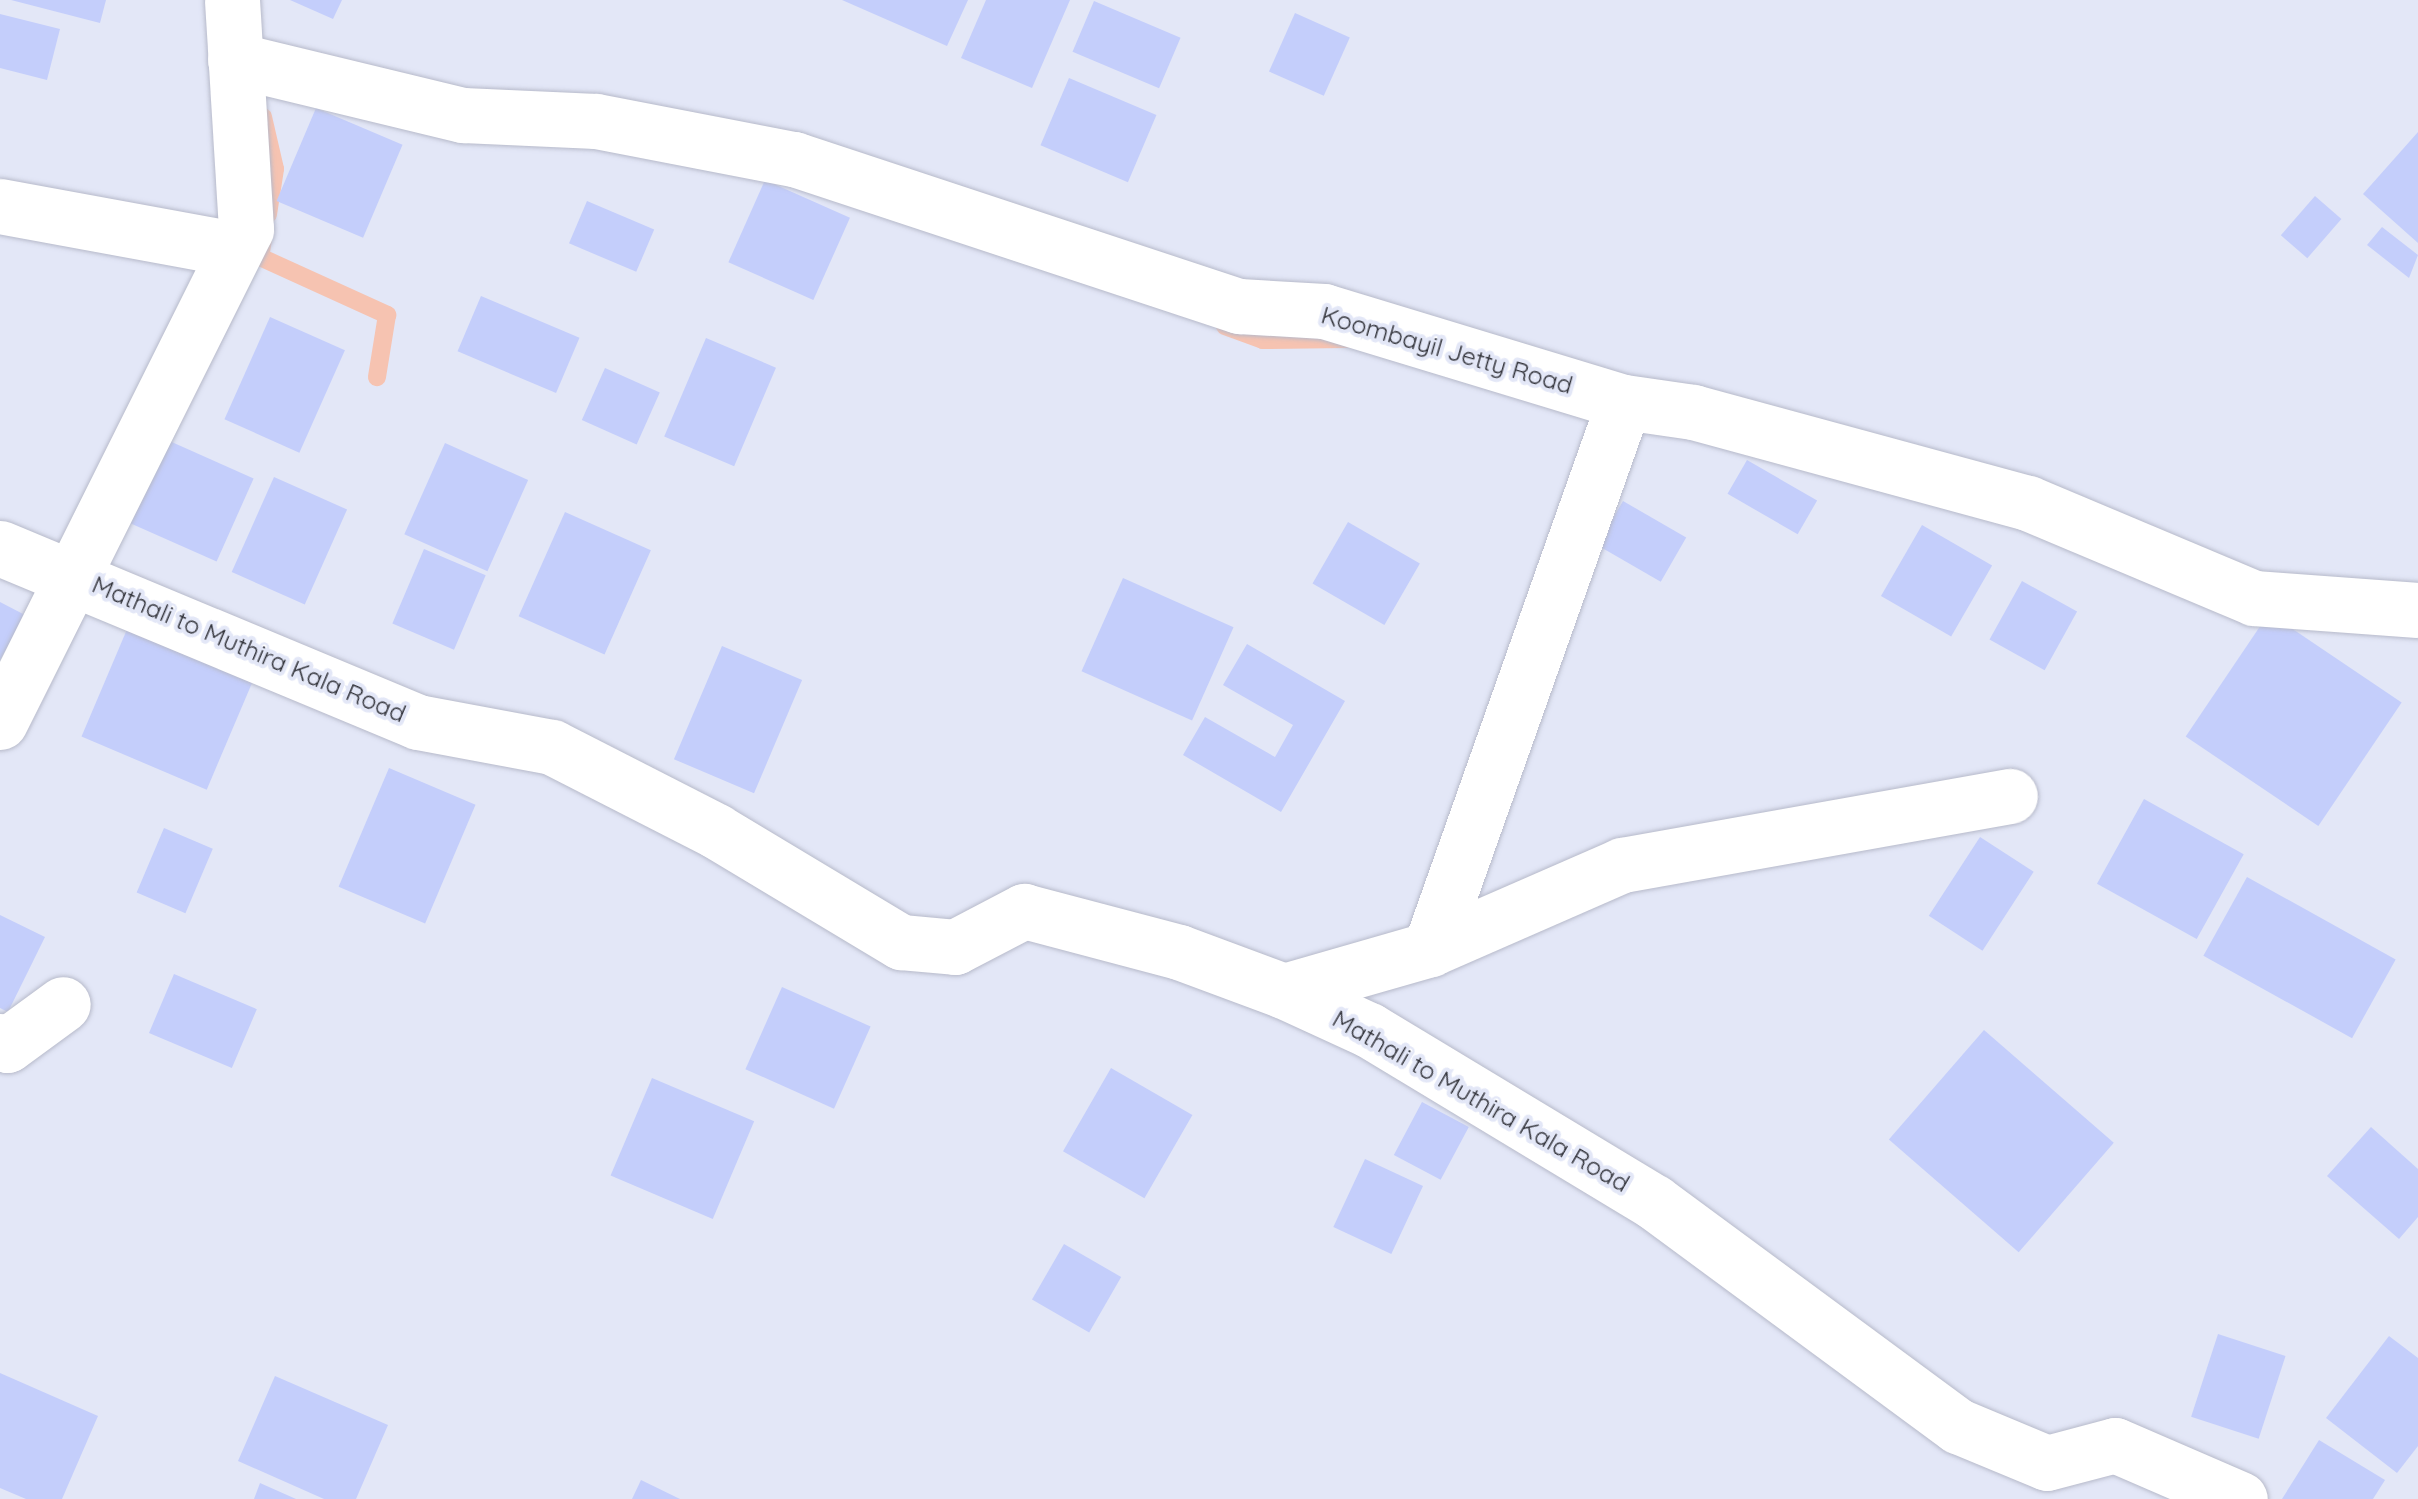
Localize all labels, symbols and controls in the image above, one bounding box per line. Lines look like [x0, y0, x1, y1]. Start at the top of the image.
street label: Koombayil Jetty Road [1318, 300, 1576, 400]
street label: Mathali to Muthira Kala Road [88, 569, 410, 729]
street label: Mathali to Muthira Kala Road [1327, 1004, 1635, 1198]

